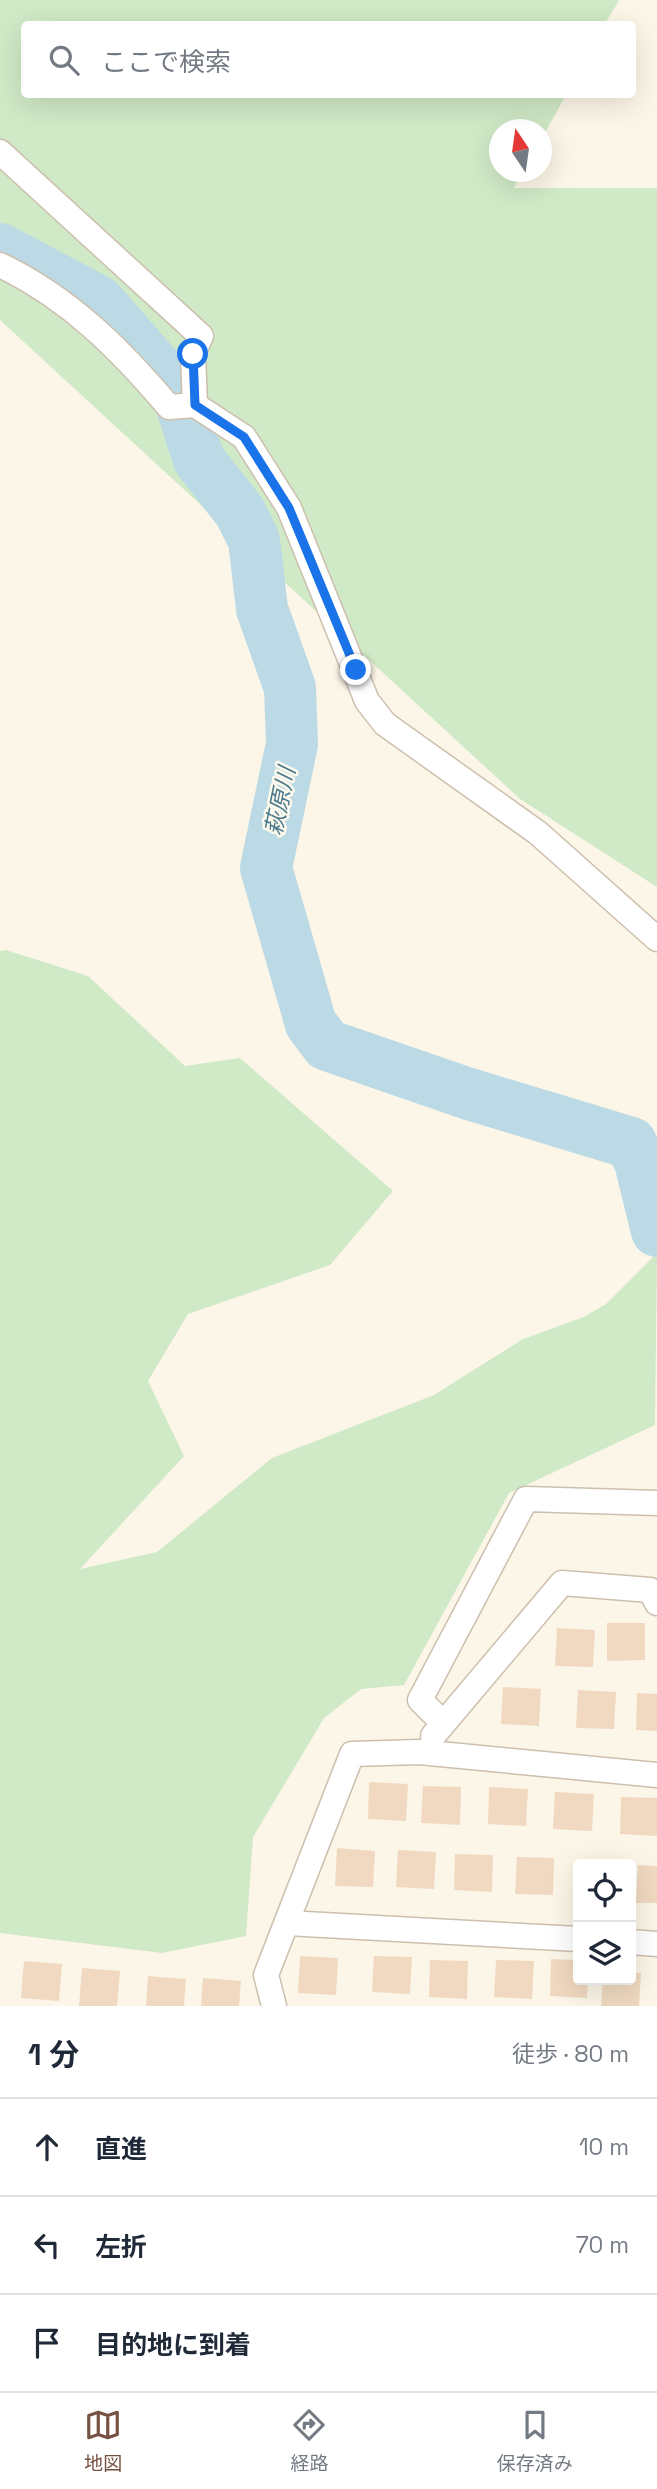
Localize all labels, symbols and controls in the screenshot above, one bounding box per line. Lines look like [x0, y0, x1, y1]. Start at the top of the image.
search box [21, 21, 636, 98]
icon: search [45, 41, 83, 79]
text: ここで検索 [101, 45, 231, 79]
north arrow [489, 119, 552, 182]
route start [177, 338, 208, 369]
route end [340, 654, 371, 685]
water label: 萩原川 [258, 761, 302, 838]
map controls [573, 1859, 636, 1985]
button: locate [573, 1859, 636, 1922]
button: layers [573, 1922, 636, 1985]
text: 1 分 [28, 2035, 79, 2074]
text: 徒歩 · 80 m [512, 2039, 629, 2069]
icon: ahead [28, 2128, 66, 2166]
text: 直進 [95, 2132, 147, 2166]
text: 10 m [579, 2132, 629, 2162]
icon: left [28, 2226, 66, 2264]
text: 左折 [95, 2230, 147, 2264]
text: 70 m [576, 2230, 629, 2260]
icon: arrive [28, 2324, 66, 2362]
text: 目的地に到着 [95, 2328, 251, 2362]
tab: 地図 [84, 2406, 122, 2476]
tab: 経路 [290, 2406, 329, 2476]
tab: 保存済み [497, 2406, 573, 2476]

